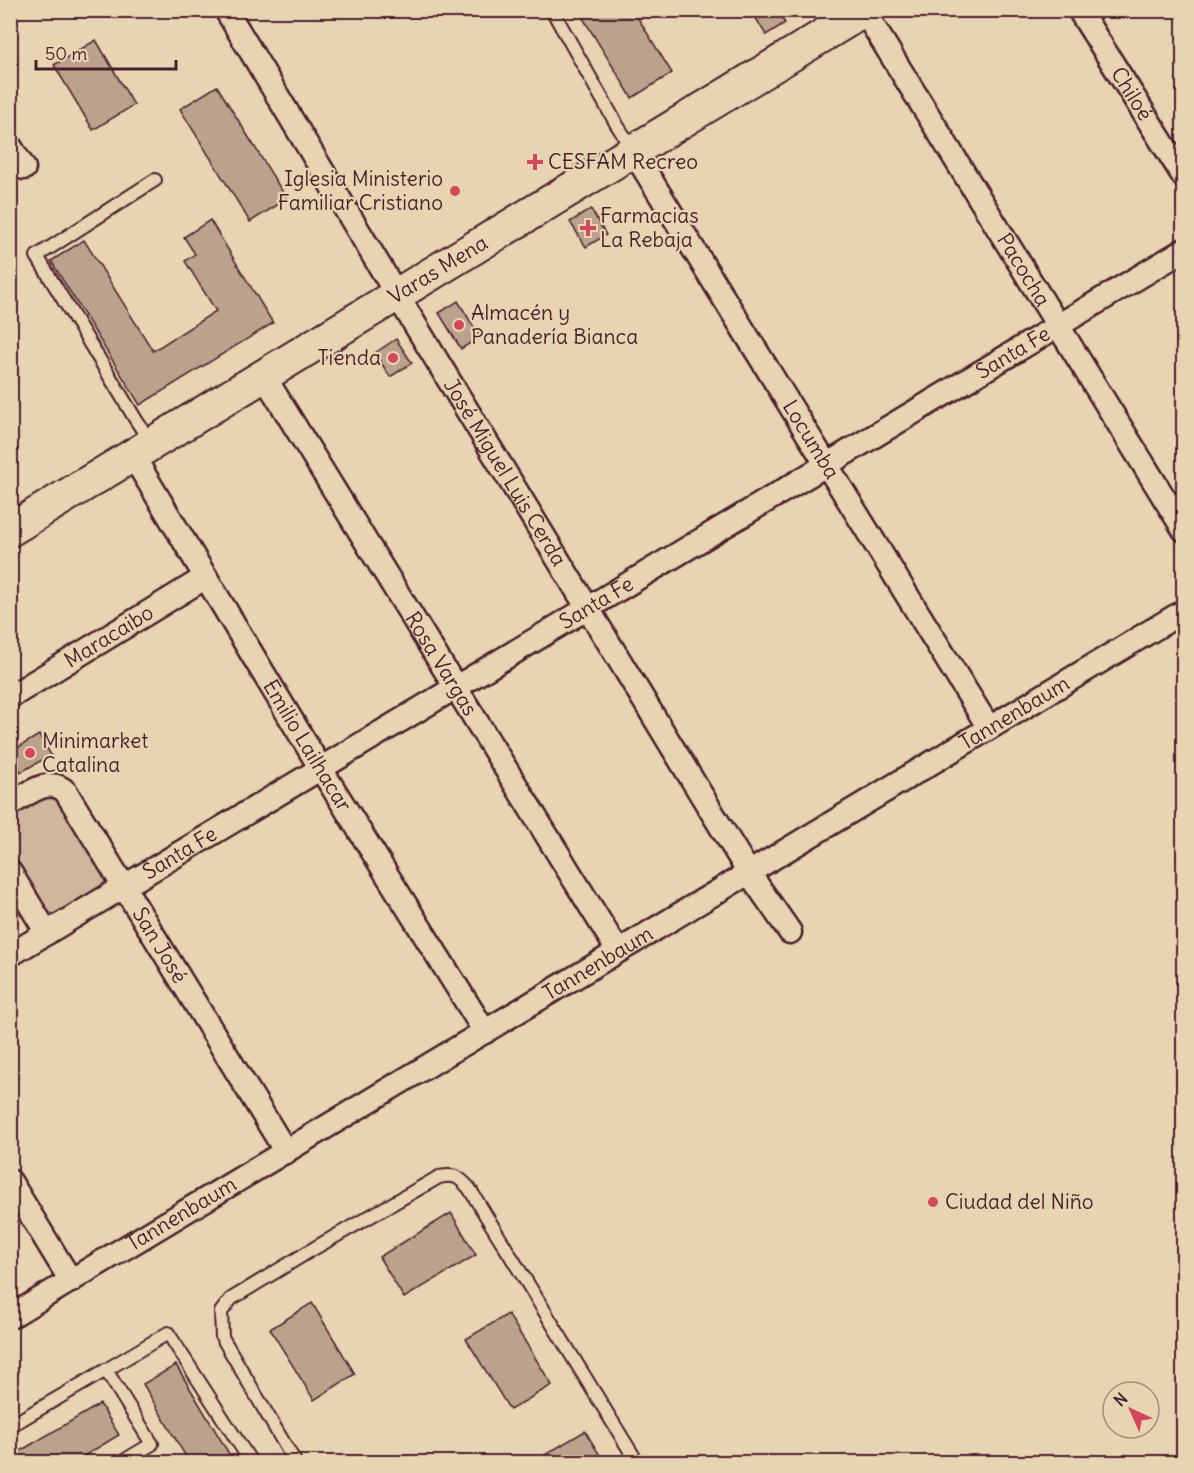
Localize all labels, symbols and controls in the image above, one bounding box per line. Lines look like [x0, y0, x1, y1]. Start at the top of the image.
scale bar [36, 33, 176, 71]
text: 50 m [45, 42, 87, 65]
street label: Chiloé [1105, 62, 1159, 126]
place label: CESFAM Recreo [548, 148, 698, 175]
marker: CESFAM Recreo [526, 153, 544, 171]
place label: Iglesia Ministerio Familiar Cristiano [278, 165, 443, 216]
marker: Iglesia Ministerio Familiar Cristiano [448, 184, 462, 198]
place label: Farmacias La Rebaja [600, 202, 699, 253]
marker: Farmacias La Rebaja [581, 221, 595, 235]
street label: Pacocha [991, 228, 1057, 311]
street label: Varas Mena [383, 229, 492, 310]
place label: Almacén y Panadería Bianca [471, 299, 638, 350]
marker: Almacén y Panadería Bianca [452, 318, 466, 332]
street label: Santa Fe [971, 320, 1055, 385]
place label: Tienda [317, 344, 381, 371]
marker: Tienda [386, 351, 400, 365]
street label: José Miguel Luis Cerda [438, 373, 573, 571]
street label: Locumba [777, 395, 846, 484]
street label: Santa Fe [554, 570, 638, 635]
street label: Maracaibo [59, 598, 158, 674]
street label: Rosa Vargas [399, 606, 484, 721]
street label: Tannenbaum [954, 669, 1074, 756]
street label: Emilio Lailhacar [257, 674, 358, 817]
place label: Minimarket Catalina [42, 727, 148, 778]
marker: Minimarket Catalina [23, 746, 37, 760]
street label: Santa Fe [137, 820, 222, 885]
street label: San José [127, 902, 194, 988]
street label: Tannenbaum [538, 920, 658, 1006]
street label: Tannenbaum [121, 1170, 241, 1257]
place label: Ciudad del Niño [945, 1188, 1094, 1215]
marker: Ciudad del Niño [926, 1195, 940, 1209]
north arrow [1101, 1380, 1161, 1440]
text: N [1109, 1388, 1131, 1410]

